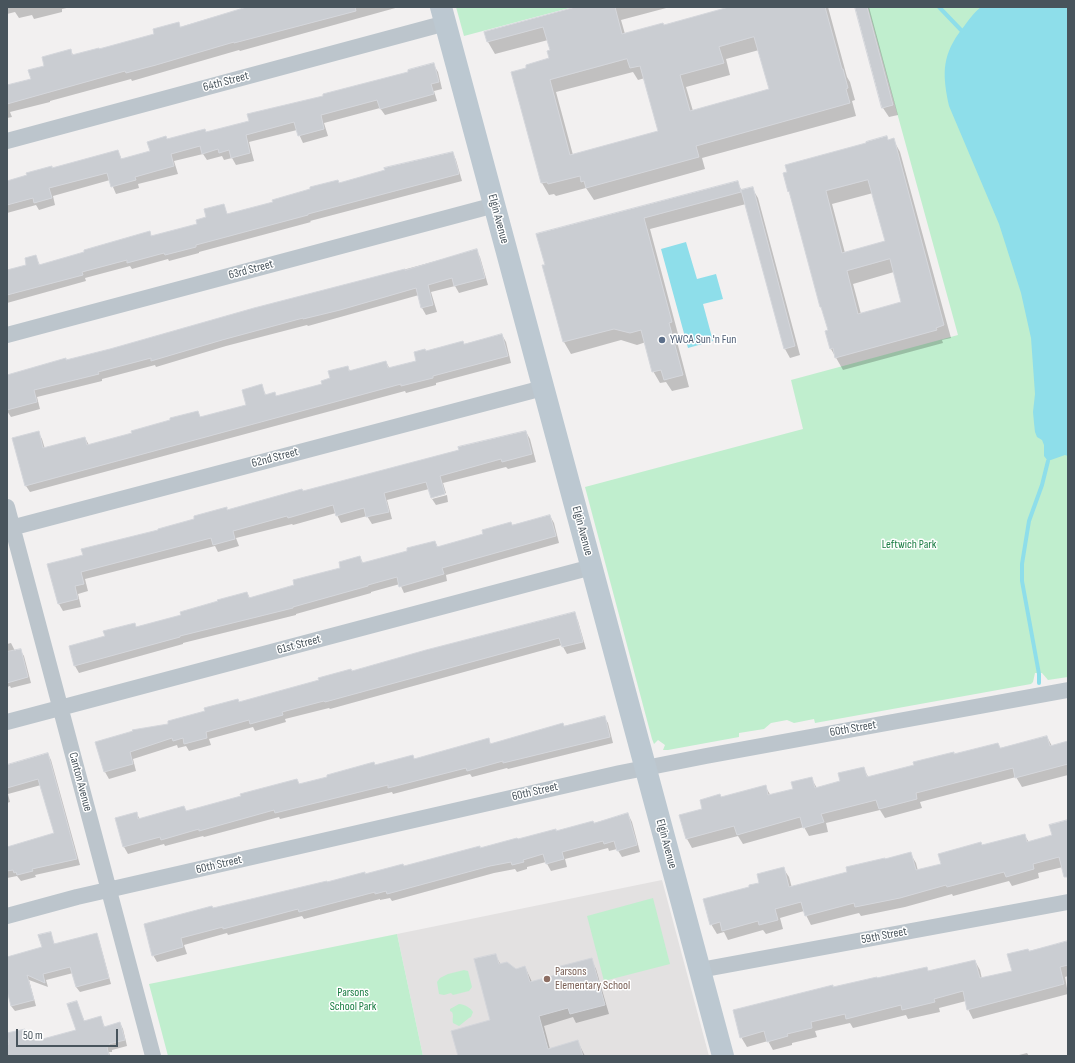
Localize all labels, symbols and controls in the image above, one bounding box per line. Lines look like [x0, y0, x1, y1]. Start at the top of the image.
street label: 64th Street [202, 69, 250, 95]
street label: Elgin Avenue [484, 193, 512, 245]
street label: 63rd Street [227, 257, 275, 283]
place label: YWCA Sun 'n Fun [670, 333, 736, 347]
marker: YWCA Sun 'n Fun [657, 335, 667, 345]
street label: 62nd Street [250, 445, 300, 471]
street label: Elgin Avenue [568, 505, 596, 557]
park label: Leftwich Park [882, 538, 936, 552]
street label: 61st Street [276, 632, 322, 658]
street label: 60th Street [829, 718, 877, 740]
street label: Canton Avenue [65, 751, 95, 813]
street label: 60th Street [511, 780, 559, 804]
street label: Elgin Avenue [652, 818, 680, 870]
street label: 60th Street [195, 853, 243, 877]
street label: 59th Street [860, 925, 908, 947]
place label: Parsons Elementary School [555, 965, 630, 993]
marker: Parsons Elementary School [542, 974, 552, 984]
park label: Parsons School Park [330, 986, 376, 1014]
scale bar [18, 1021, 120, 1047]
text: 50 m [23, 1028, 43, 1043]

